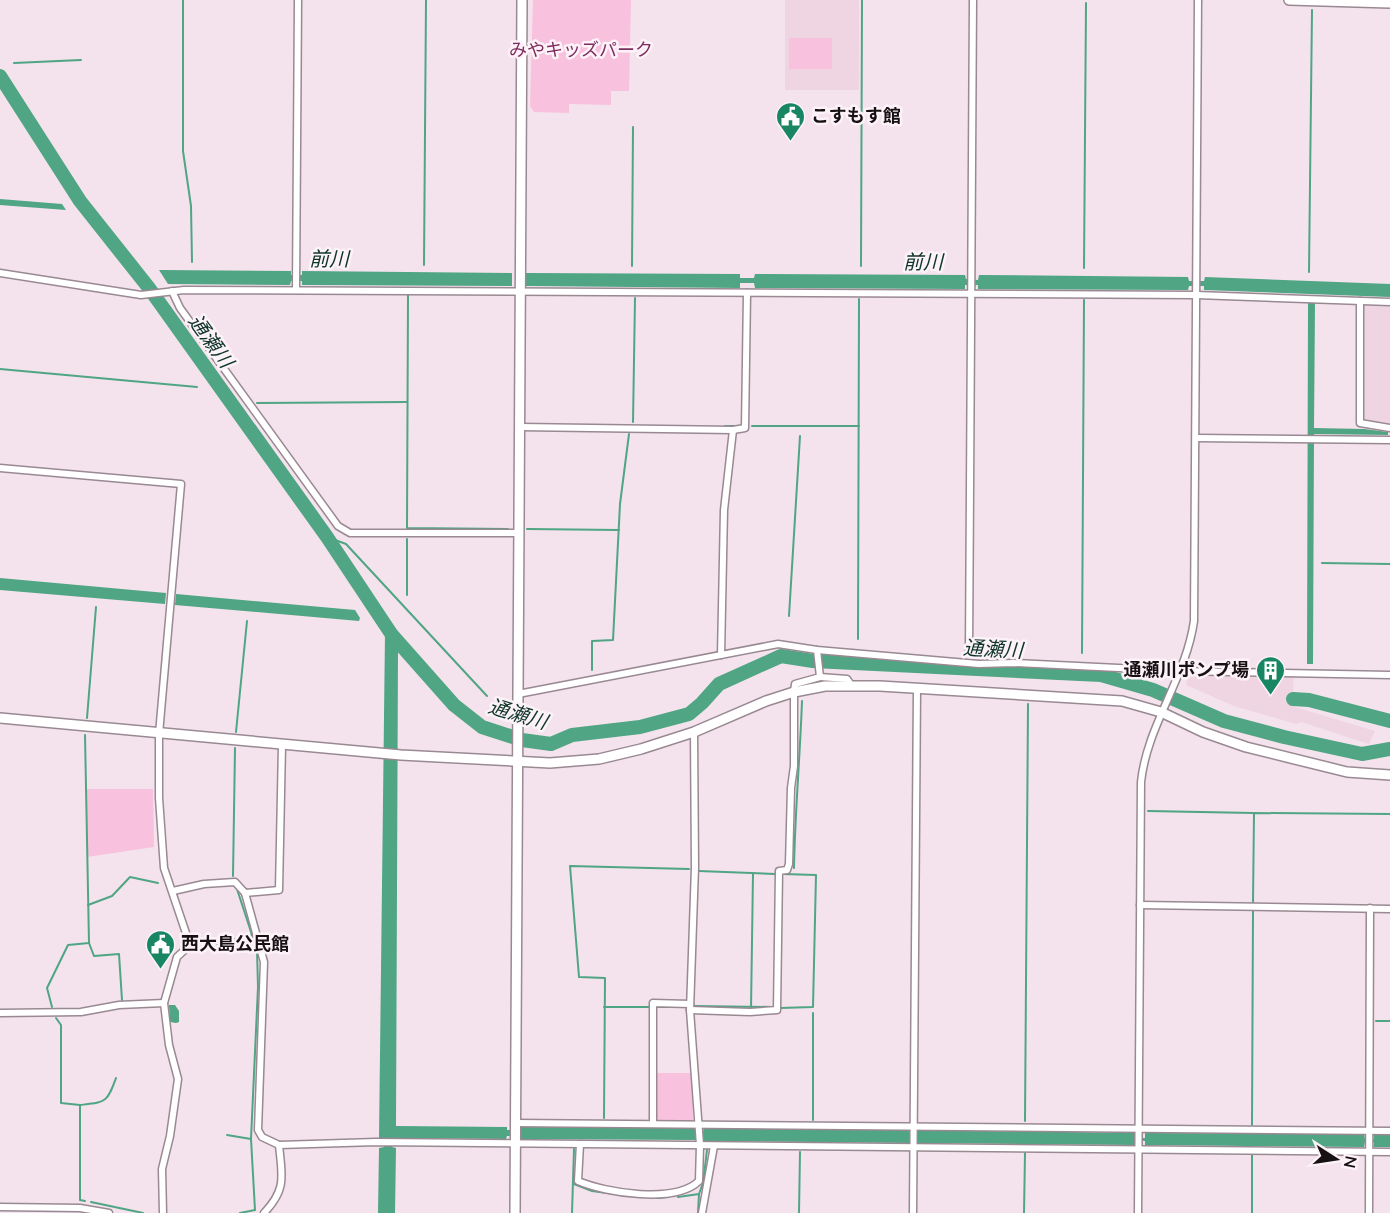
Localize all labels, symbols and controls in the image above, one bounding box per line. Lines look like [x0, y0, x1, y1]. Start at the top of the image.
park label: みやキッズパーク [509, 38, 653, 62]
public building icon: こすもす館 [774, 100, 806, 142]
place label: こすもす館 [811, 104, 901, 128]
water label: 前川 [309, 246, 351, 273]
water label: 前川 [903, 249, 945, 276]
water label: 通瀬川 [182, 309, 240, 375]
water label: 通瀬川 [962, 634, 1026, 665]
building icon: 通瀬川ポンプ場 [1254, 654, 1286, 696]
place label: 通瀬川ポンプ場 [1124, 658, 1249, 682]
water label: 通瀬川 [485, 693, 552, 737]
public building icon: 西大島公民館 [144, 928, 176, 970]
place label: 西大島公民館 [181, 932, 289, 956]
north arrow [1306, 1129, 1366, 1189]
text: N [1338, 1154, 1362, 1170]

